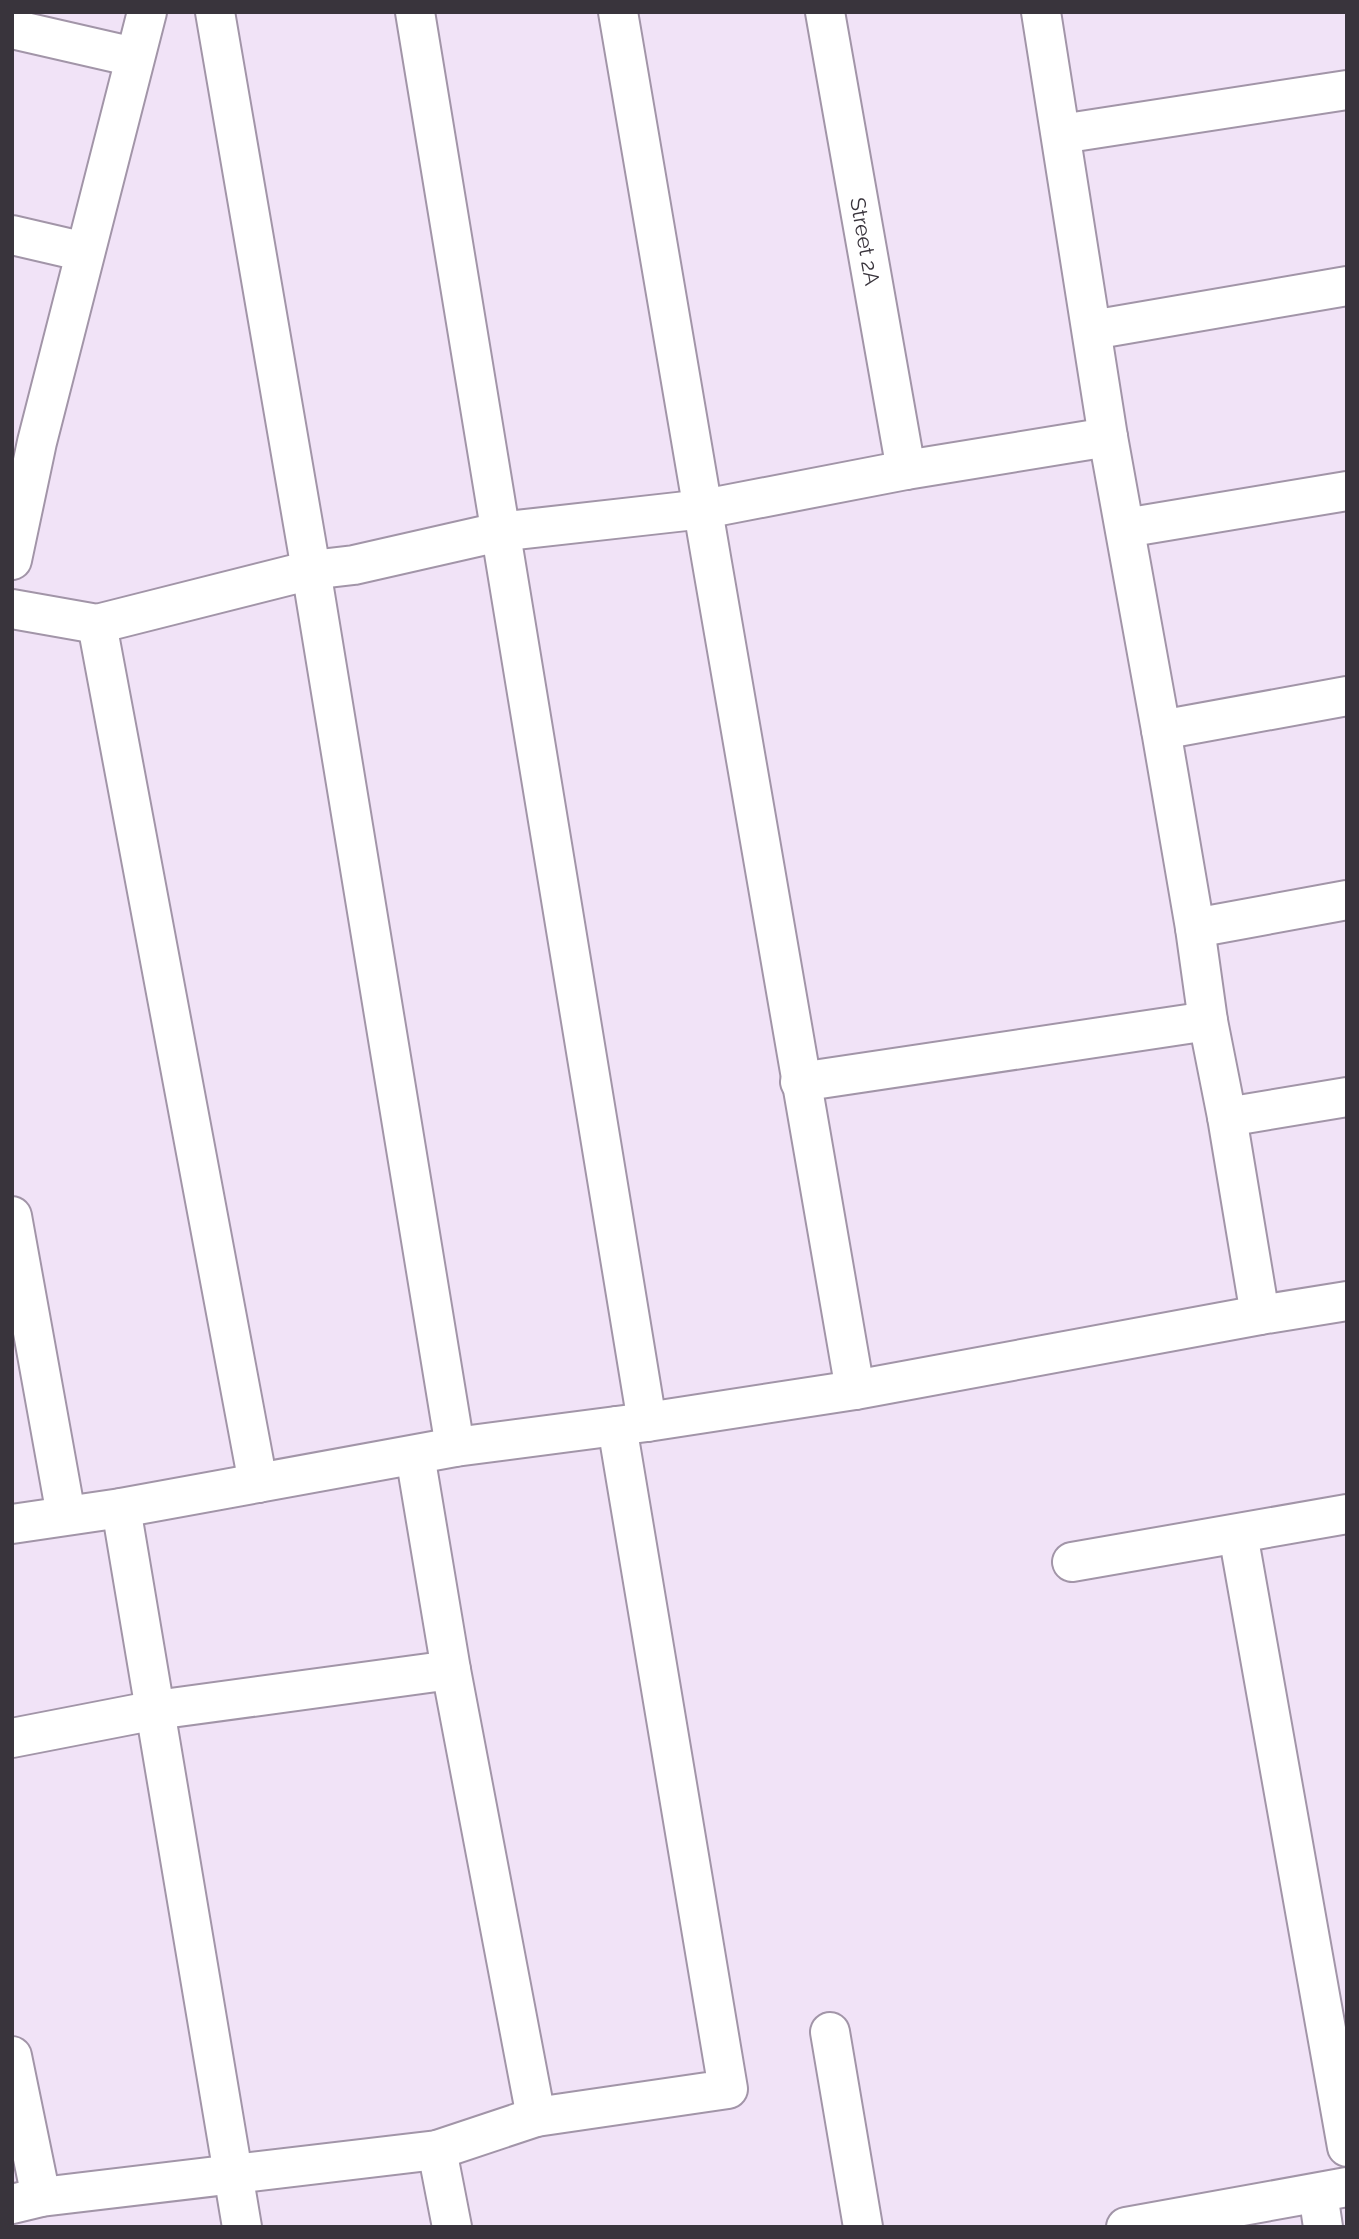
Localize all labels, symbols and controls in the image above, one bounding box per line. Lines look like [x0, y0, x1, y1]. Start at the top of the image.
street label: Street 2A [846, 196, 886, 287]

